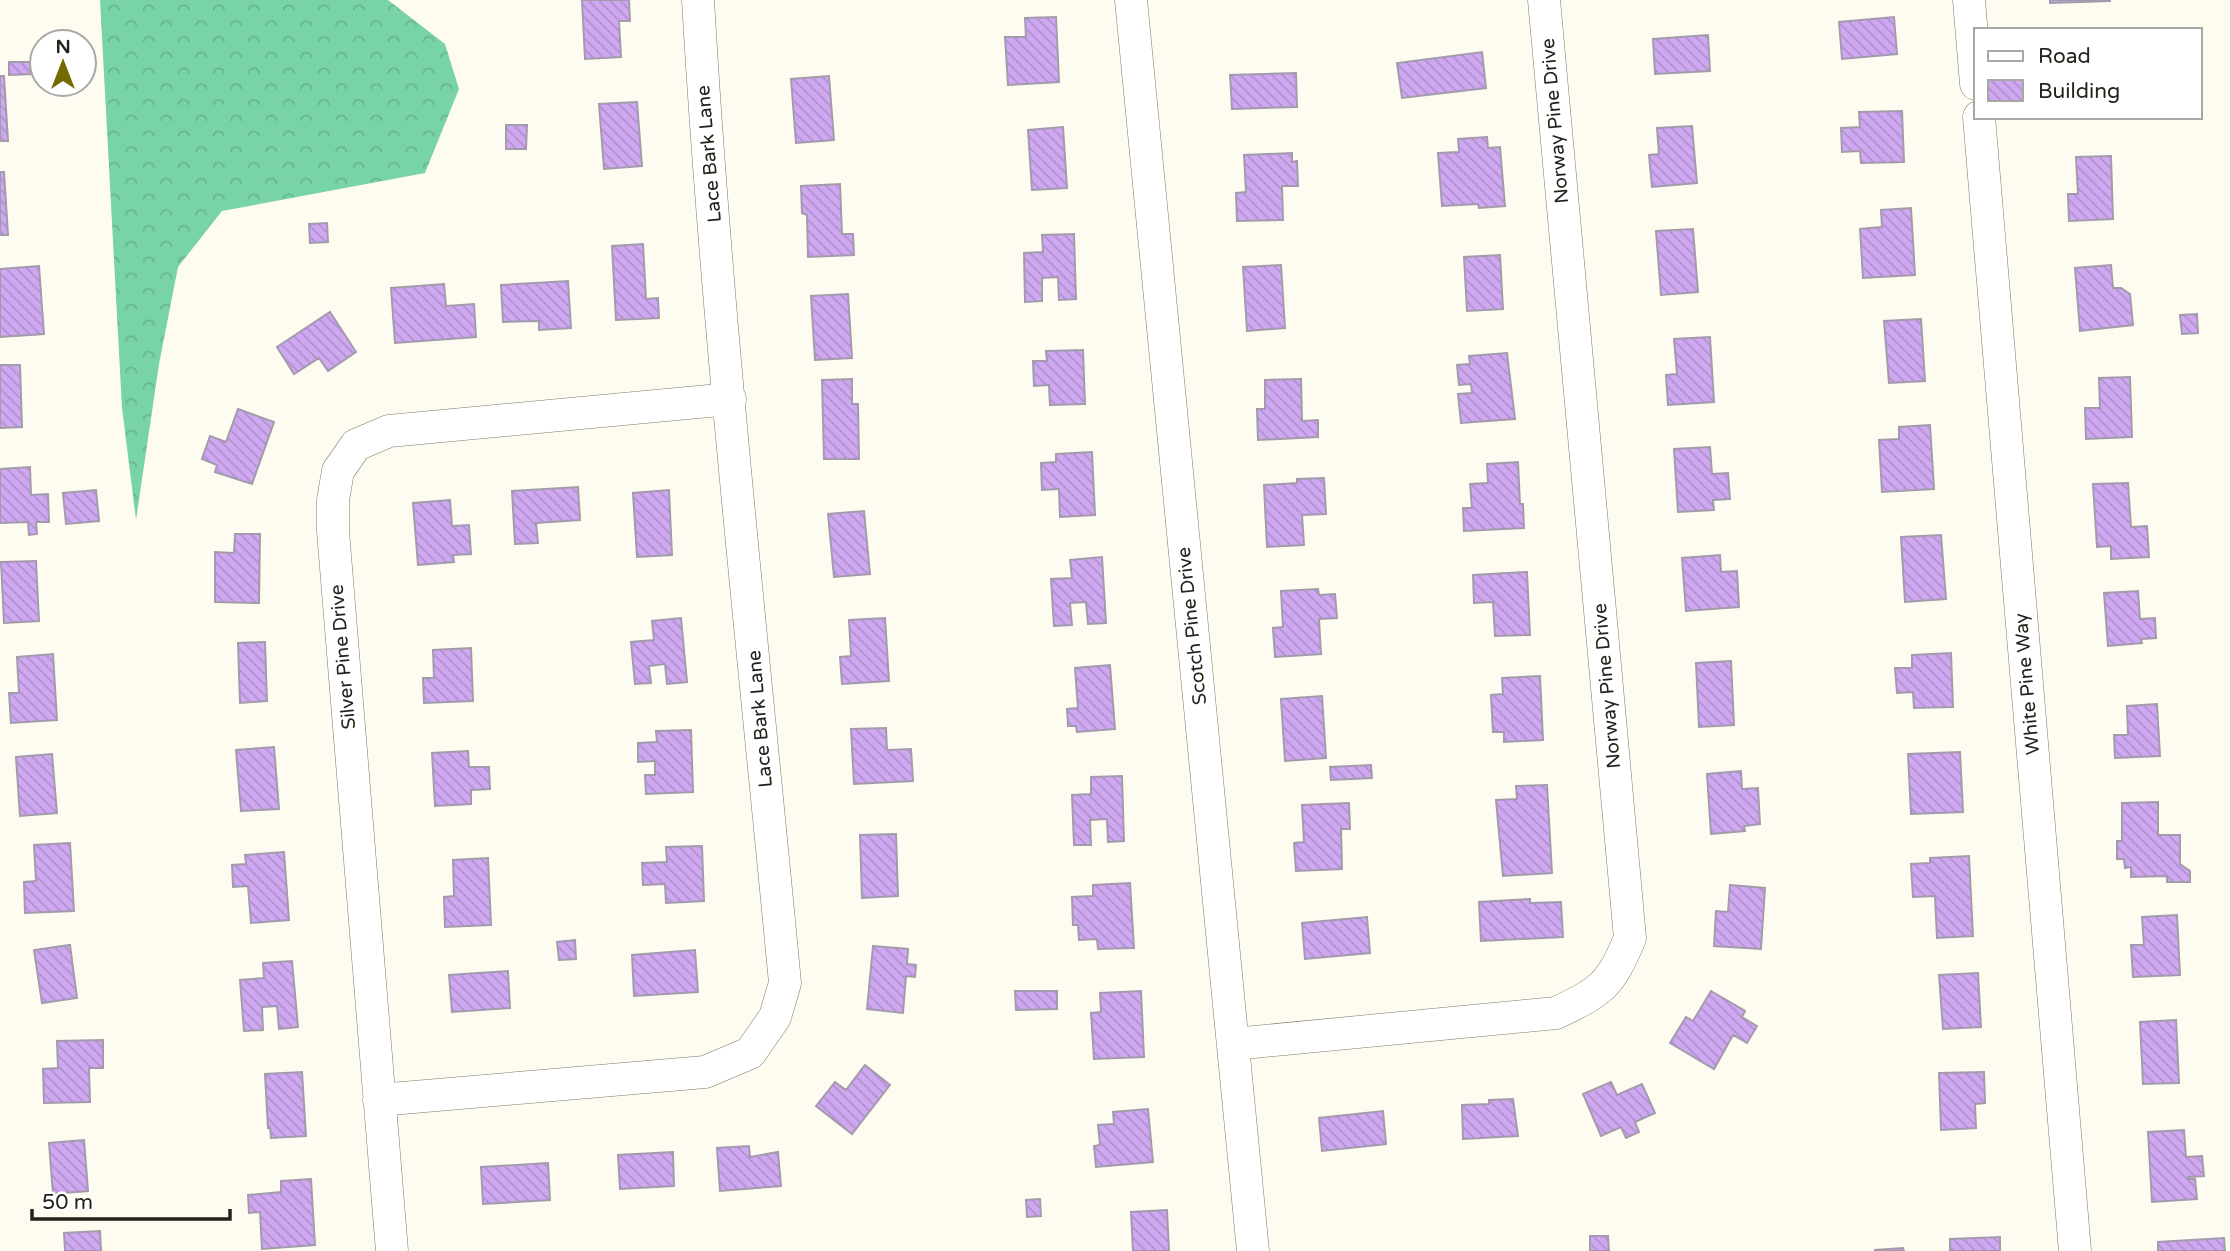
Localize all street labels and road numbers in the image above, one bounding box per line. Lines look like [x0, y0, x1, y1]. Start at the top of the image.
street label: Norway Pine Drive [1537, 37, 1573, 205]
street label: Lace Bark Lane [692, 84, 726, 224]
street label: Scotch Pine Drive [1173, 546, 1211, 706]
street label: Silver Pine Drive [326, 584, 360, 730]
street label: Norway Pine Drive [1589, 602, 1625, 770]
street label: White Pine Way [2010, 612, 2044, 756]
street label: Lace Bark Lane [743, 649, 777, 789]

